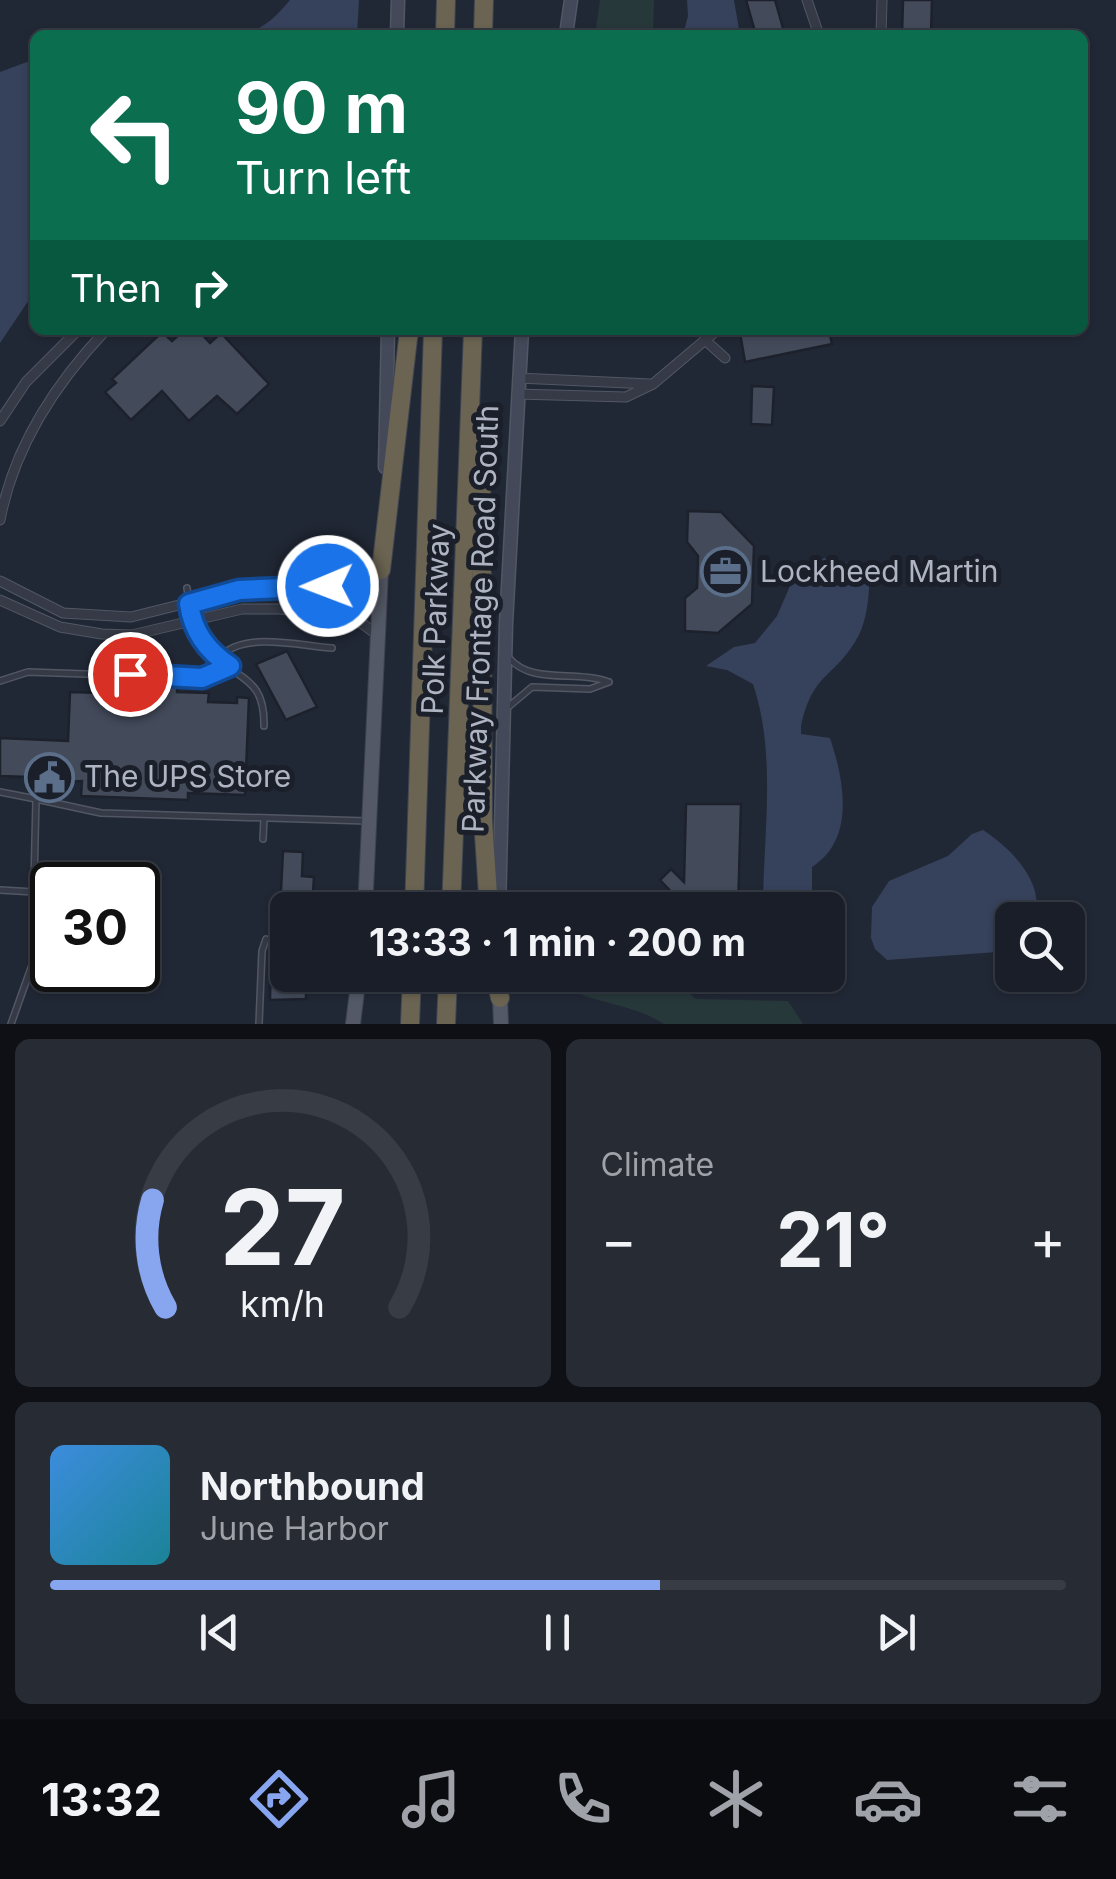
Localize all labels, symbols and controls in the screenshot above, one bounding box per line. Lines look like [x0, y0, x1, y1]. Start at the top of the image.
text: 90 m [235, 65, 408, 150]
icon: left [70, 70, 200, 200]
text: Turn left [235, 150, 411, 205]
icon: right [182, 260, 237, 315]
text: Then [70, 265, 162, 311]
street label: Parkway Frontage Road South [455, 404, 505, 834]
street label: Polk Parkway [414, 523, 456, 715]
position arrow [276, 534, 380, 638]
office icon: Lockheed Martin [699, 546, 751, 598]
place label: Lockheed Martin [760, 553, 999, 589]
pin [88, 632, 173, 717]
icon: arrive [103, 647, 158, 702]
public building icon: The UPS Store [23, 751, 75, 803]
place label: The UPS Store [84, 758, 291, 794]
speed limit sign: 30 [30, 862, 160, 992]
map controls [995, 902, 1085, 992]
button: search [995, 902, 1085, 992]
text: 13:33 · 1 min · 200 m [369, 919, 746, 965]
text: Climate [601, 1145, 714, 1184]
text: 27 [220, 1164, 346, 1290]
text: 21° [776, 1194, 890, 1285]
text: − [601, 1207, 637, 1273]
text: + [1030, 1207, 1066, 1273]
text: km/h [240, 1282, 325, 1326]
text: Northbound [200, 1463, 425, 1509]
text: June Harbor [200, 1509, 389, 1548]
icon: previous [192, 1605, 247, 1660]
icon: pause [530, 1605, 585, 1660]
icon: next [869, 1605, 924, 1660]
icon: directions [244, 1764, 314, 1834]
icon: music [396, 1764, 466, 1834]
icon: phone [548, 1764, 618, 1834]
icon: climate [701, 1764, 771, 1834]
icon: car [853, 1764, 923, 1834]
icon: filters [1005, 1764, 1075, 1834]
text: 13:32 [41, 1772, 162, 1827]

